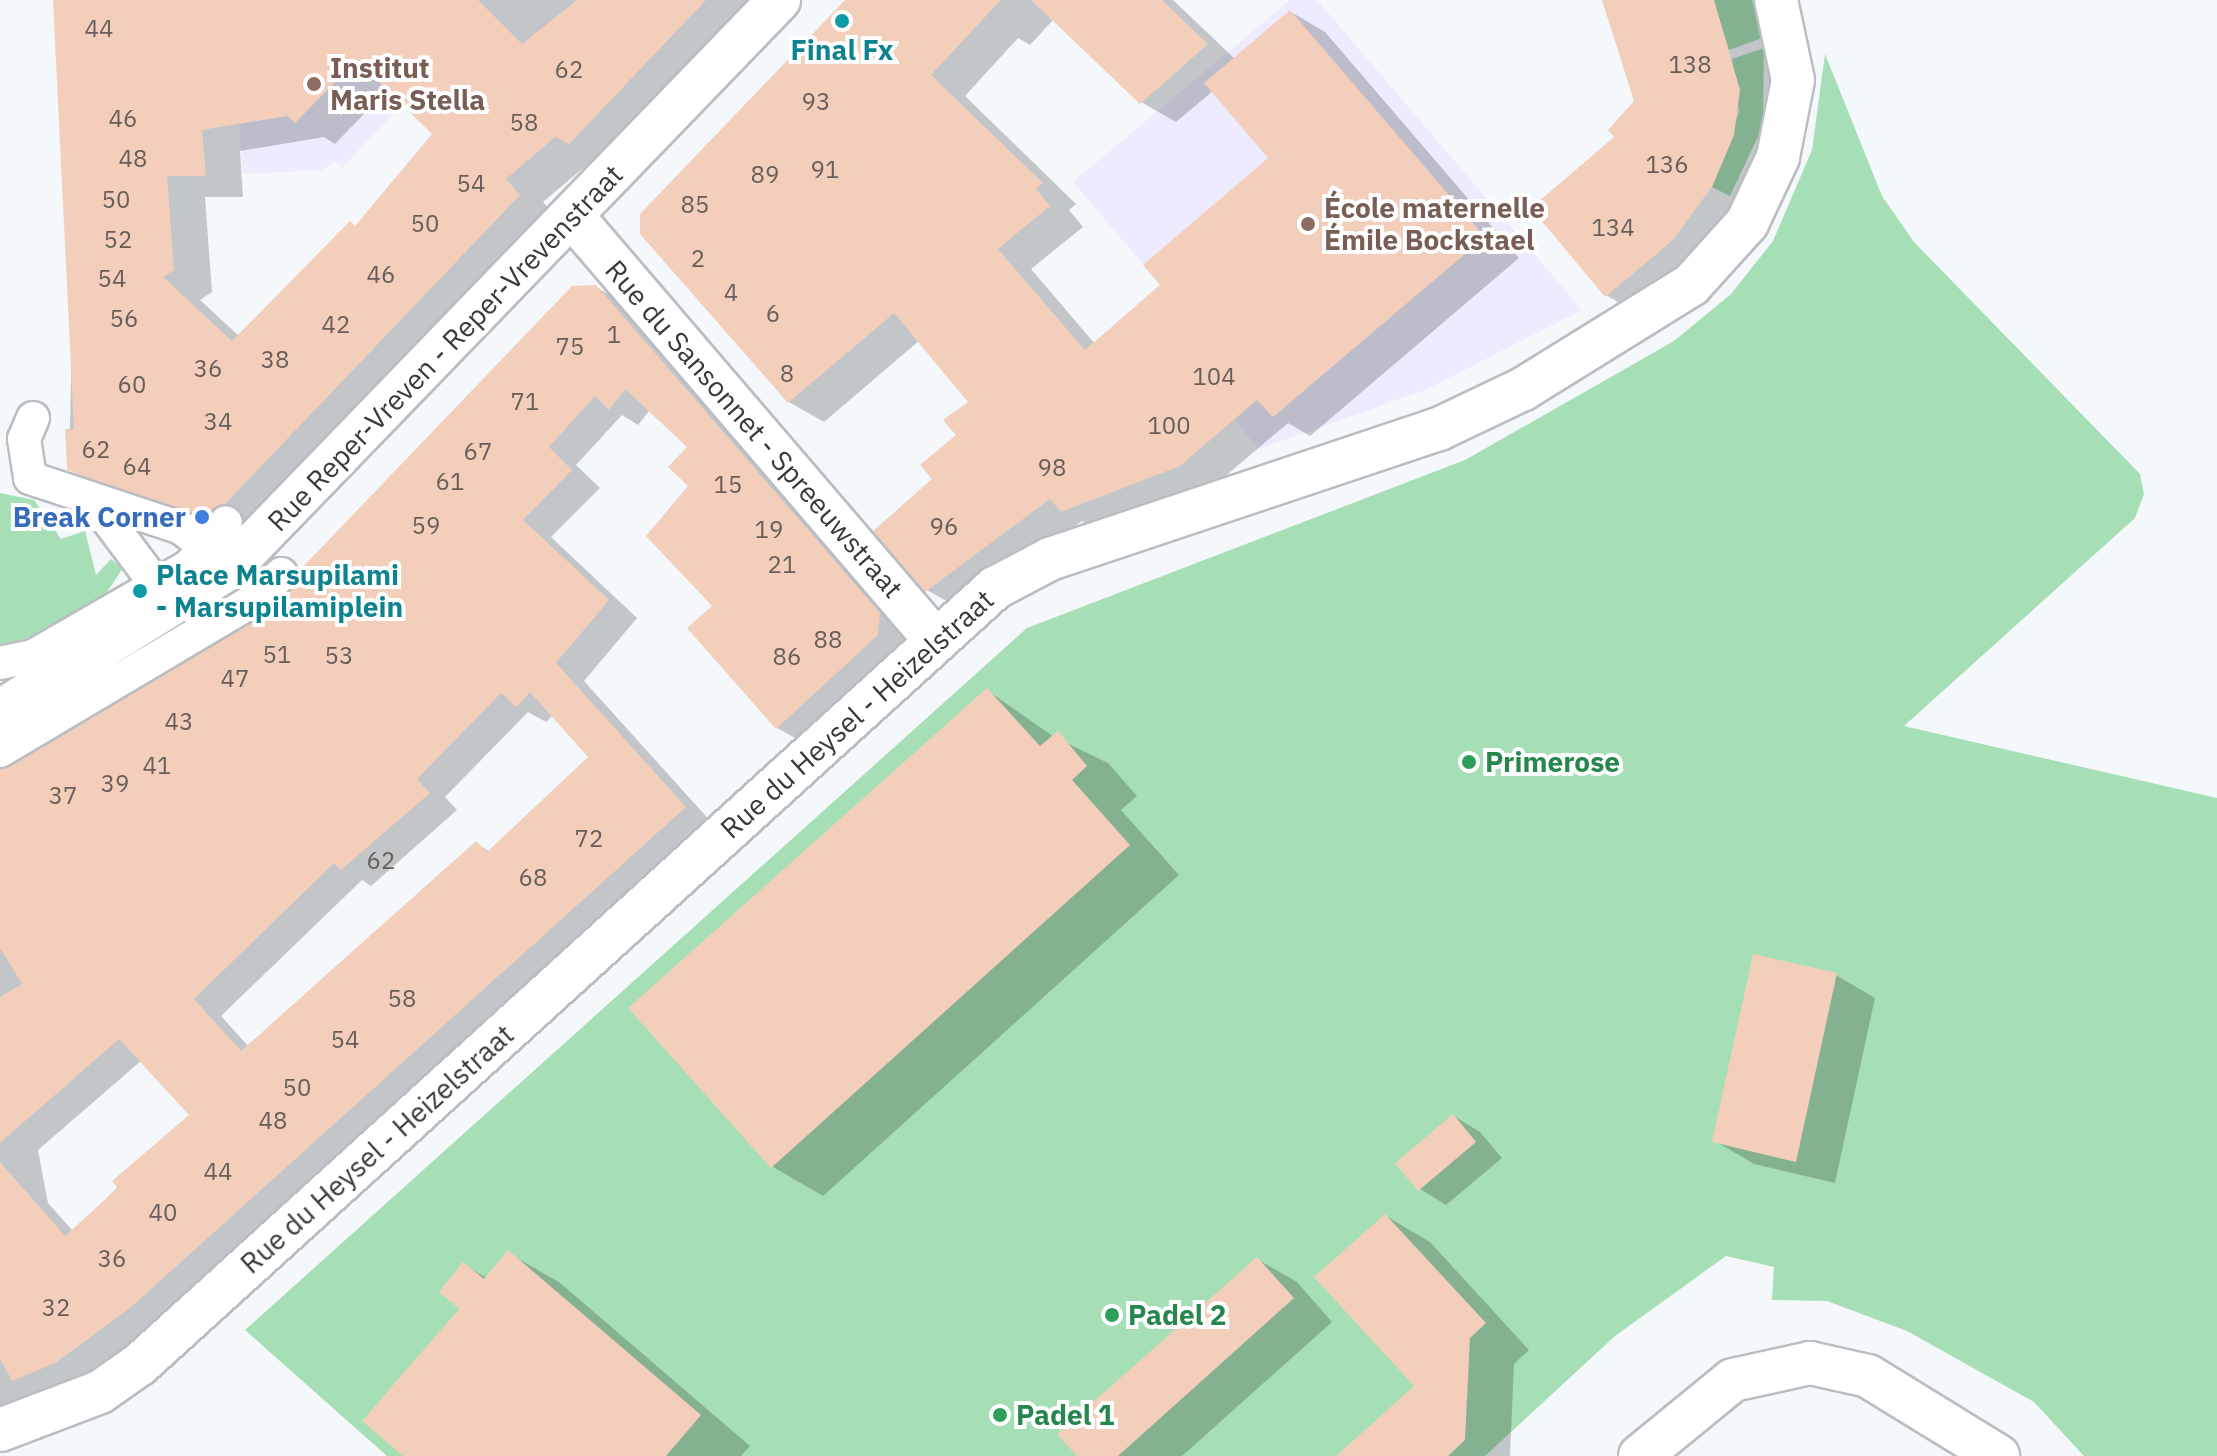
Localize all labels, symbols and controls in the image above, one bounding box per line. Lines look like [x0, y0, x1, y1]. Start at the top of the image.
marker: Final Fx [833, 12, 851, 30]
house number: 44 [85, 15, 113, 43]
place label: Final Fx [790, 33, 894, 67]
place label: Institut Maris Stella [330, 51, 485, 117]
house number: 138 [1668, 51, 1712, 79]
house number: 62 [555, 56, 583, 84]
marker: Institut Maris Stella [305, 75, 323, 93]
house number: 93 [802, 88, 830, 116]
house number: 46 [109, 105, 137, 133]
house number: 58 [510, 109, 538, 137]
house number: 48 [119, 145, 147, 173]
house number: 136 [1645, 151, 1689, 179]
house number: 91 [811, 156, 839, 184]
street label: Rue Reper-Vreven - Reper-Vrevenstraat [261, 158, 629, 538]
house number: 89 [751, 161, 779, 189]
house number: 54 [457, 170, 485, 198]
house number: 50 [102, 186, 130, 214]
house number: 85 [681, 191, 709, 219]
place label: École maternelle Émile Bockstael [1324, 191, 1545, 257]
house number: 50 [411, 210, 439, 238]
house number: 134 [1591, 214, 1635, 242]
marker: École maternelle Émile Bockstael [1299, 215, 1317, 233]
house number: 52 [104, 226, 132, 254]
house number: 2 [691, 245, 705, 273]
street label: Rue du Sansonnet - Spreeuwstraat [598, 253, 910, 605]
house number: 46 [367, 261, 395, 289]
house number: 54 [98, 265, 126, 293]
house number: 4 [724, 279, 738, 307]
house number: 6 [766, 300, 780, 328]
house number: 56 [110, 305, 138, 333]
house number: 42 [322, 311, 350, 339]
house number: 1 [607, 321, 621, 349]
house number: 75 [556, 333, 584, 361]
house number: 38 [261, 346, 289, 374]
house number: 36 [194, 355, 222, 383]
house number: 8 [780, 360, 794, 388]
house number: 104 [1192, 363, 1236, 391]
house number: 60 [118, 371, 146, 399]
house number: 71 [511, 388, 539, 416]
house number: 34 [204, 408, 232, 436]
house number: 100 [1147, 412, 1191, 440]
house number: 62 [82, 436, 110, 464]
house number: 67 [464, 438, 492, 466]
house number: 64 [123, 453, 151, 481]
house number: 98 [1038, 454, 1066, 482]
house number: 61 [436, 468, 464, 496]
house number: 15 [714, 471, 742, 499]
place label: Break Corner [13, 500, 186, 534]
marker: Break Corner [193, 508, 211, 526]
house number: 59 [412, 512, 440, 540]
house number: 96 [930, 513, 958, 541]
house number: 19 [755, 516, 783, 544]
house number: 21 [768, 551, 796, 579]
place label: Place Marsupilami - Marsupilamiplein [156, 558, 403, 624]
marker: Place Marsupilami - Marsupilamiplein [131, 582, 149, 600]
street label: Rue du Heysel - Heizelstraat [714, 583, 1000, 845]
house number: 88 [814, 626, 842, 654]
house number: 51 [263, 641, 291, 669]
house number: 53 [325, 642, 353, 670]
house number: 86 [773, 643, 801, 671]
house number: 47 [221, 665, 249, 693]
house number: 43 [165, 708, 193, 736]
place label: Primerose [1485, 745, 1620, 779]
house number: 41 [143, 752, 171, 780]
marker: Primerose [1460, 753, 1478, 771]
house number: 39 [101, 770, 129, 798]
house number: 37 [49, 782, 77, 810]
house number: 72 [575, 825, 603, 853]
house number: 62 [367, 847, 395, 875]
house number: 68 [519, 864, 547, 892]
house number: 58 [388, 985, 416, 1013]
street label: Rue du Heysel - Heizelstraat [234, 1018, 520, 1280]
house number: 54 [331, 1026, 359, 1054]
house number: 50 [283, 1074, 311, 1102]
house number: 48 [259, 1107, 287, 1135]
house number: 44 [204, 1158, 232, 1186]
house number: 40 [149, 1199, 177, 1227]
house number: 36 [98, 1245, 126, 1273]
house number: 32 [42, 1294, 70, 1322]
place label: Padel 2 [1128, 1298, 1227, 1332]
marker: Padel 2 [1103, 1306, 1121, 1324]
place label: Padel 1 [1016, 1398, 1115, 1432]
marker: Padel 1 [991, 1406, 1009, 1424]

